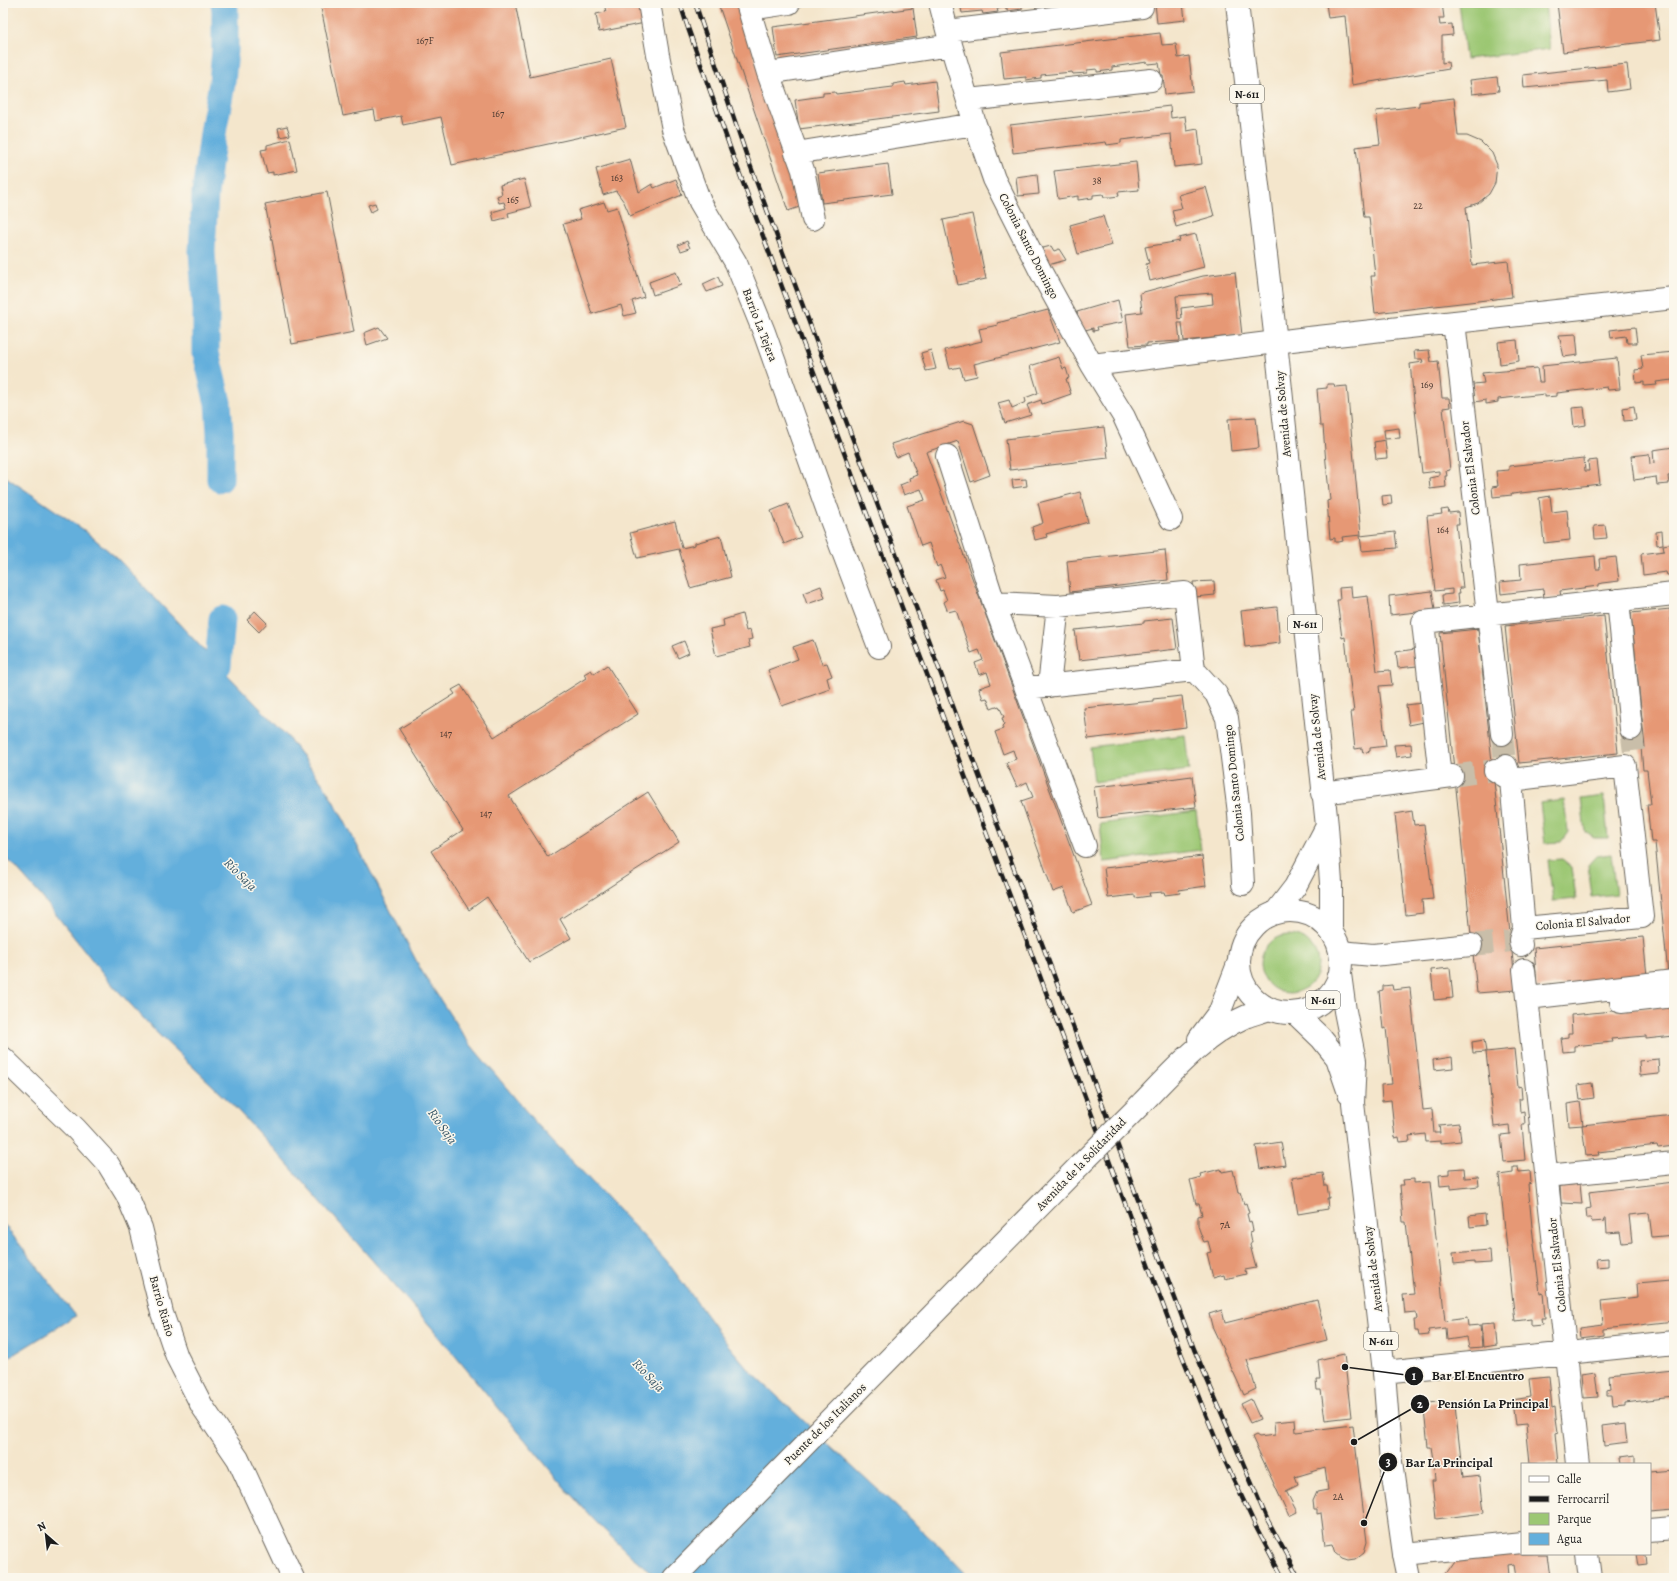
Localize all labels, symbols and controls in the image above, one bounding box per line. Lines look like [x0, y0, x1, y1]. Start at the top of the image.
house number: 167F [416, 34, 434, 47]
road number: N-611 [1230, 85, 1264, 103]
house number: 167 [492, 107, 505, 120]
house number: 163 [611, 171, 623, 184]
house number: 38 [1092, 174, 1102, 187]
street label: Colonia Santo Domingo [995, 190, 1063, 302]
house number: 165 [507, 193, 519, 206]
house number: 22 [1413, 199, 1423, 212]
street label: Barrio La Tejera [739, 286, 781, 364]
street label: Avenida de Solvay [1271, 369, 1295, 459]
house number: 169 [1421, 378, 1434, 391]
street label: Colonia El Salvador [1456, 420, 1484, 516]
house number: 164 [1437, 523, 1450, 536]
road number: N-611 [1288, 615, 1322, 633]
street label: Avenida de Solvay [1304, 692, 1330, 782]
street label: Colonia Santo Domingo [1220, 724, 1248, 842]
house number: 147 [440, 727, 453, 740]
house number: 147 [480, 807, 493, 820]
water label: Río Saja [221, 854, 261, 894]
street label: Colonia El Salvador [1535, 910, 1631, 934]
road number: N-611 [1306, 991, 1340, 1009]
water label: Río Saja [424, 1105, 461, 1148]
street label: Avenida de la Solidaridad [1032, 1114, 1130, 1215]
street label: Colonia El Salvador [1544, 1217, 1570, 1313]
house number: 7A [1220, 1218, 1230, 1231]
street label: Avenida de Solvay [1360, 1224, 1386, 1314]
street label: Barrio Riaño [146, 1274, 178, 1338]
road number: N-611 [1364, 1332, 1398, 1350]
water label: Río Saja [629, 1355, 668, 1396]
callout: Bar El Encuentro [1404, 1363, 1532, 1388]
text: Bar El Encuentro [1432, 1367, 1525, 1384]
text: 1 [1412, 1368, 1417, 1384]
street label: Puente de los Italianos [780, 1379, 870, 1469]
callout: Pensión La Principal [1410, 1391, 1557, 1416]
text: Pensión La Principal [1438, 1395, 1549, 1412]
text: 2 [1417, 1396, 1423, 1412]
callout: Bar La Principal [1378, 1449, 1501, 1474]
text: 3 [1385, 1454, 1391, 1470]
text: Bar La Principal [1405, 1454, 1493, 1471]
legend [1521, 1463, 1651, 1555]
text: Calle [1557, 1471, 1581, 1487]
house number: 2A [1333, 1490, 1343, 1503]
text: Ferrocarril [1557, 1491, 1609, 1507]
text: Parque [1557, 1511, 1592, 1527]
north arrow [26, 1515, 66, 1555]
text: N [34, 1518, 49, 1535]
text: Agua [1556, 1531, 1583, 1547]

